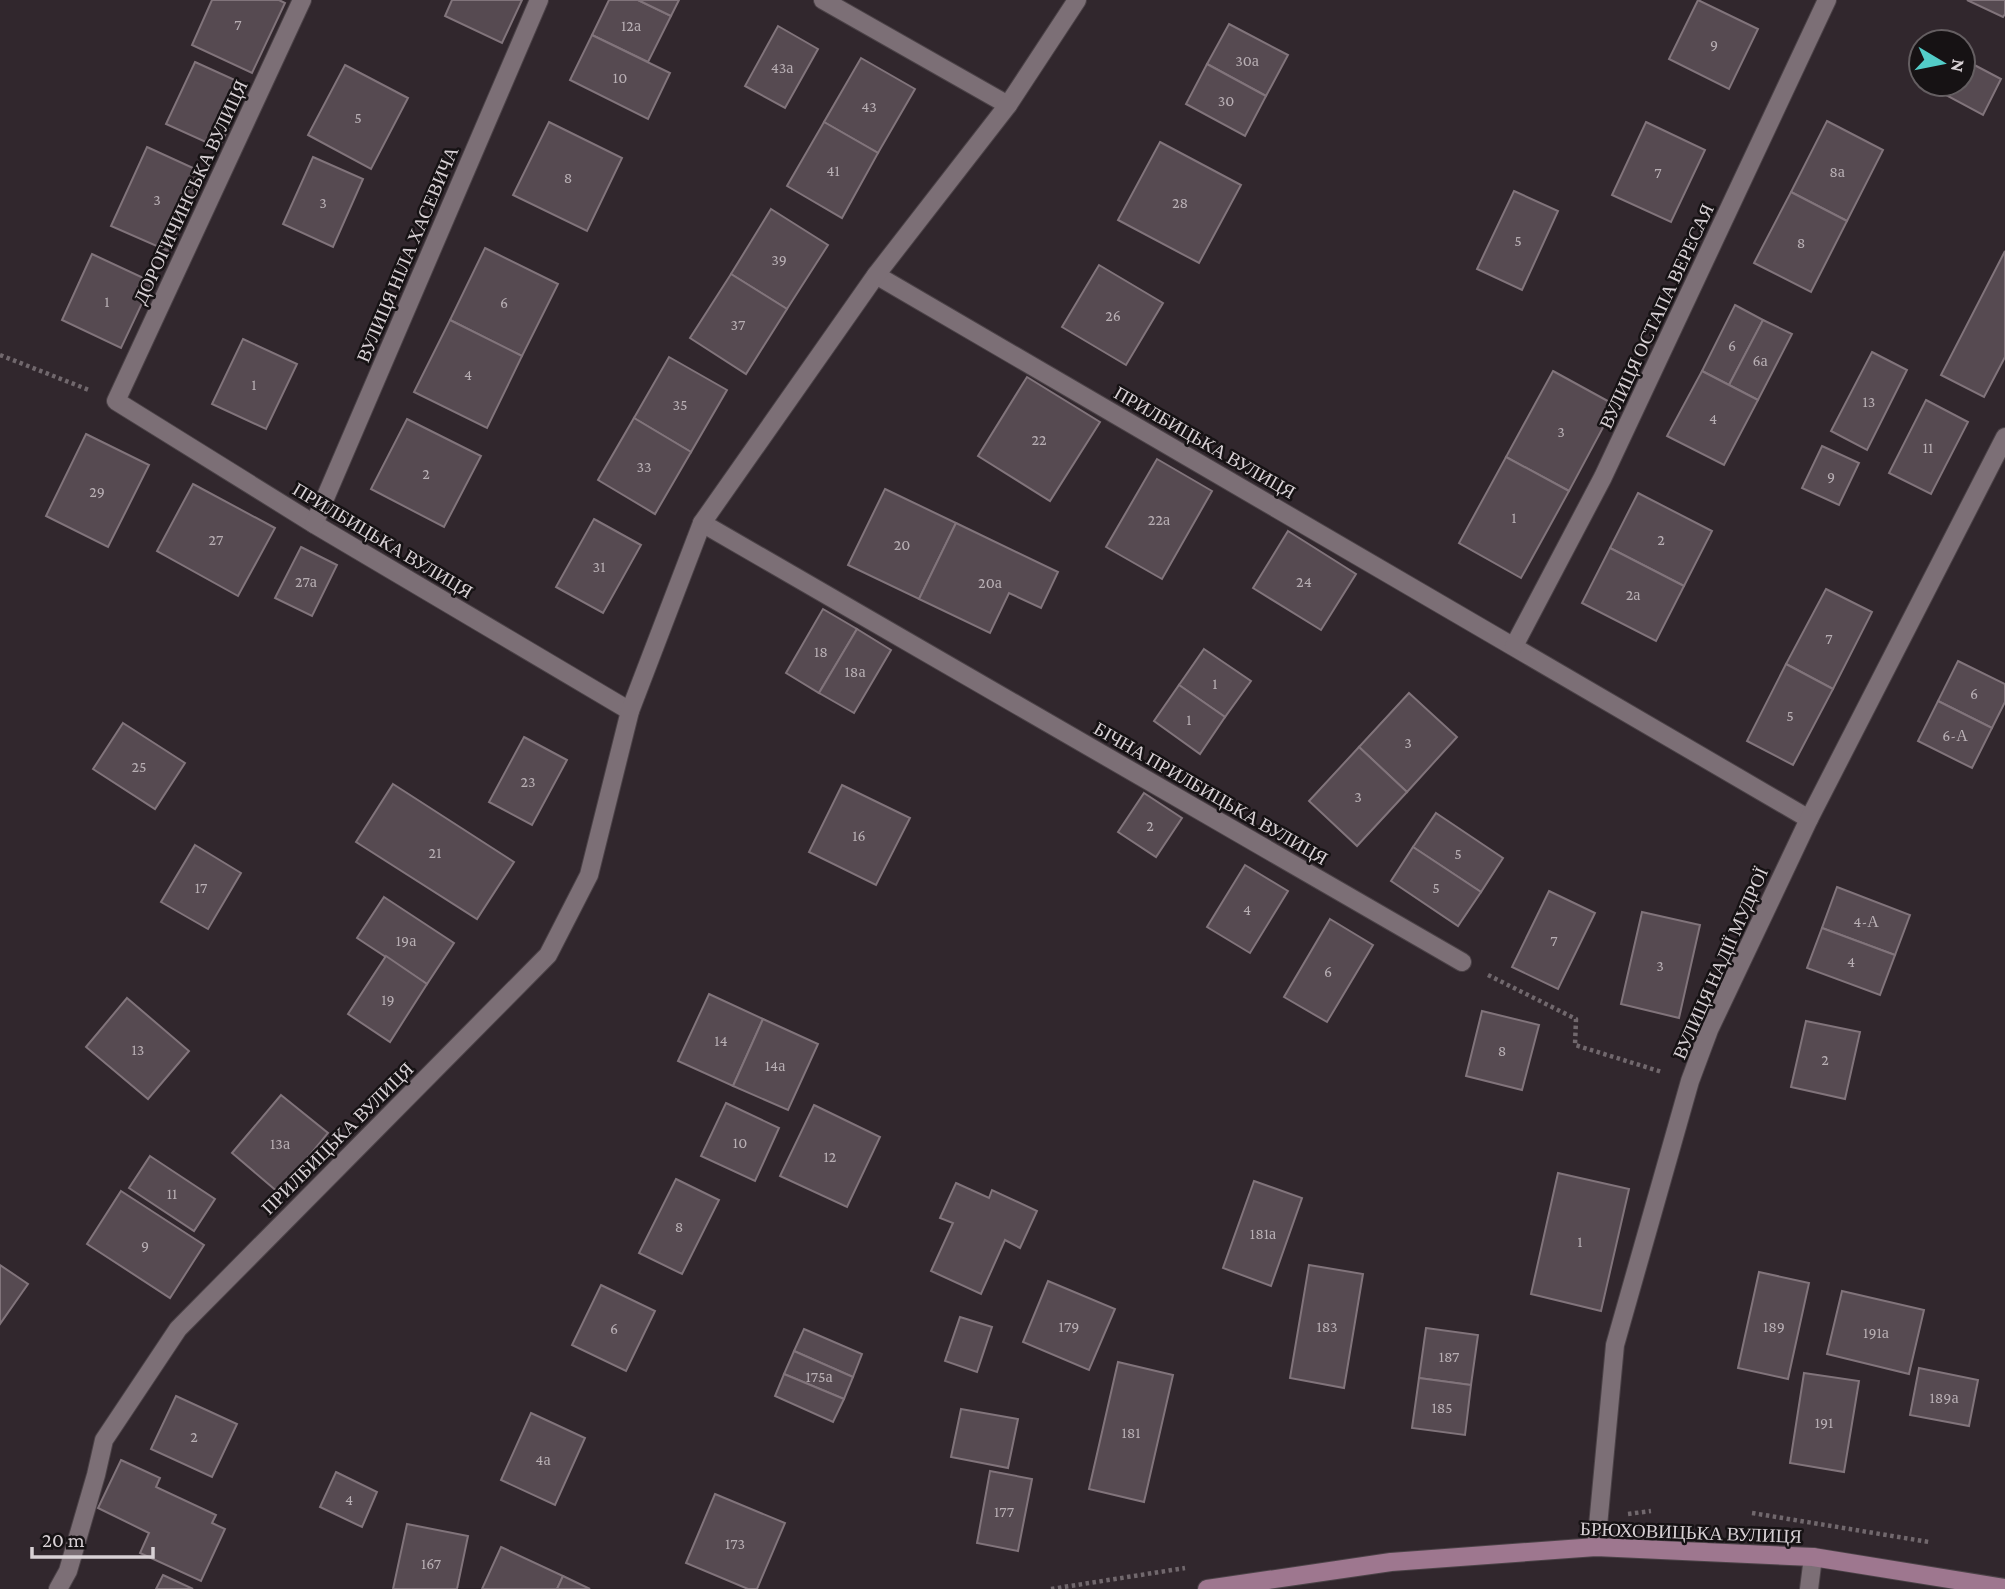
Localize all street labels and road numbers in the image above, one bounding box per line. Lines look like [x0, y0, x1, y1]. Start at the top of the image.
street label: ДОРОГИЧИНСЬКА ВУЛИЦЯ [129, 77, 252, 308]
street label: ВУЛИЦЯ НІЛА ХАСЕВИЧА [352, 143, 463, 365]
street label: ВУЛИЦЯ ОСТАПА ВЕРЕСАЯ [1595, 200, 1718, 432]
street label: ПРИЛБИЦЬКА ВУЛИЦЯ [1110, 382, 1299, 503]
street label: ПРИЛБИЦЬКА ВУЛИЦЯ [289, 478, 477, 603]
street label: БІЧНА ПРИЛБИЦЬКА ВУЛИЦЯ [1090, 718, 1332, 869]
street label: ВУЛИЦЯ НАДІЇ МУДРОЇ [1669, 864, 1772, 1062]
street label: ПРИЛБИЦЬКА ВУЛИЦЯ [257, 1058, 418, 1218]
street label: БРЮХОВИЦЬКА ВУЛИЦЯ [1580, 1518, 1803, 1547]

